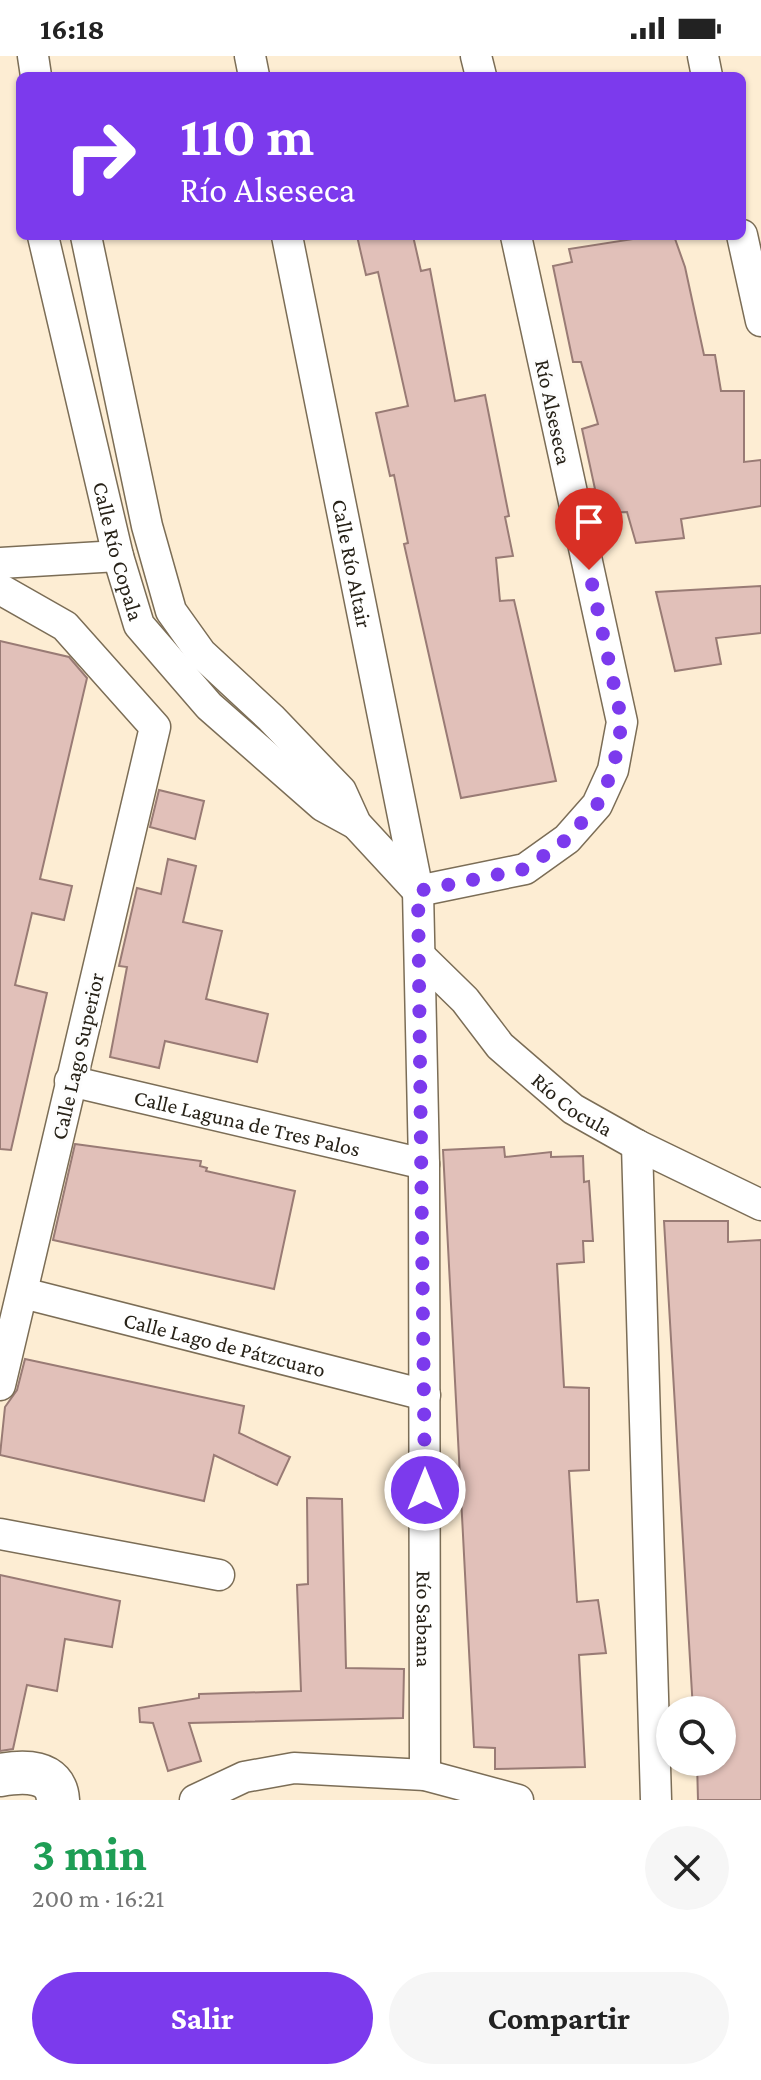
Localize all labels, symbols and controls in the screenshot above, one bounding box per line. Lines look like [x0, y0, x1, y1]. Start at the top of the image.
text: 16:18 [40, 12, 105, 45]
icon: right [48, 104, 152, 208]
text: 110 m [180, 105, 314, 167]
text: Río Alseseca [180, 170, 355, 210]
street label: Río Alseseca [530, 357, 577, 467]
street label: Calle Río Copala [88, 479, 149, 624]
pin [555, 488, 623, 570]
street label: Calle Río Altair [327, 497, 377, 630]
icon: arrive [567, 500, 611, 544]
street label: Calle Lago Superior [46, 970, 109, 1142]
street label: Río Cocula [527, 1067, 617, 1142]
street label: Calle Laguna de Tres Palos [132, 1084, 363, 1162]
street label: Calle Lago de Pátzcuaro [121, 1307, 328, 1382]
position arrow [383, 1448, 467, 1532]
street label: Río Sabana [412, 1570, 437, 1667]
map controls [656, 1696, 736, 1776]
button: search [656, 1696, 736, 1776]
button: close [645, 1826, 729, 1910]
text: 3 min [32, 1827, 147, 1880]
text: 200 m · 16:21 [32, 1884, 164, 1913]
button: Salir [32, 1972, 373, 2064]
button: Compartir [389, 1972, 729, 2064]

